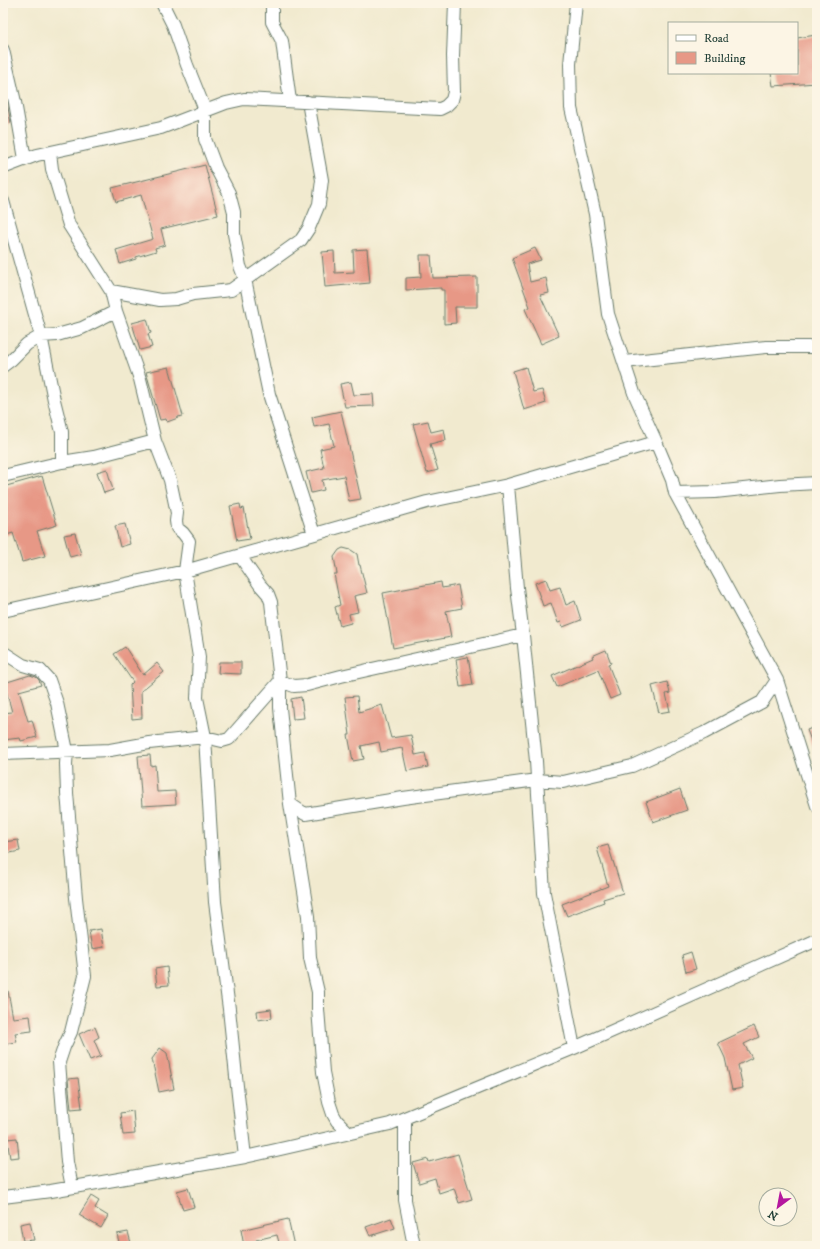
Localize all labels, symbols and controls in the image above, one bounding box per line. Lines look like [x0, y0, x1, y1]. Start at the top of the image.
legend [668, 22, 798, 74]
text: Road [704, 31, 729, 46]
text: Building [704, 51, 745, 66]
north arrow [758, 1187, 798, 1227]
text: N [766, 1206, 781, 1223]

